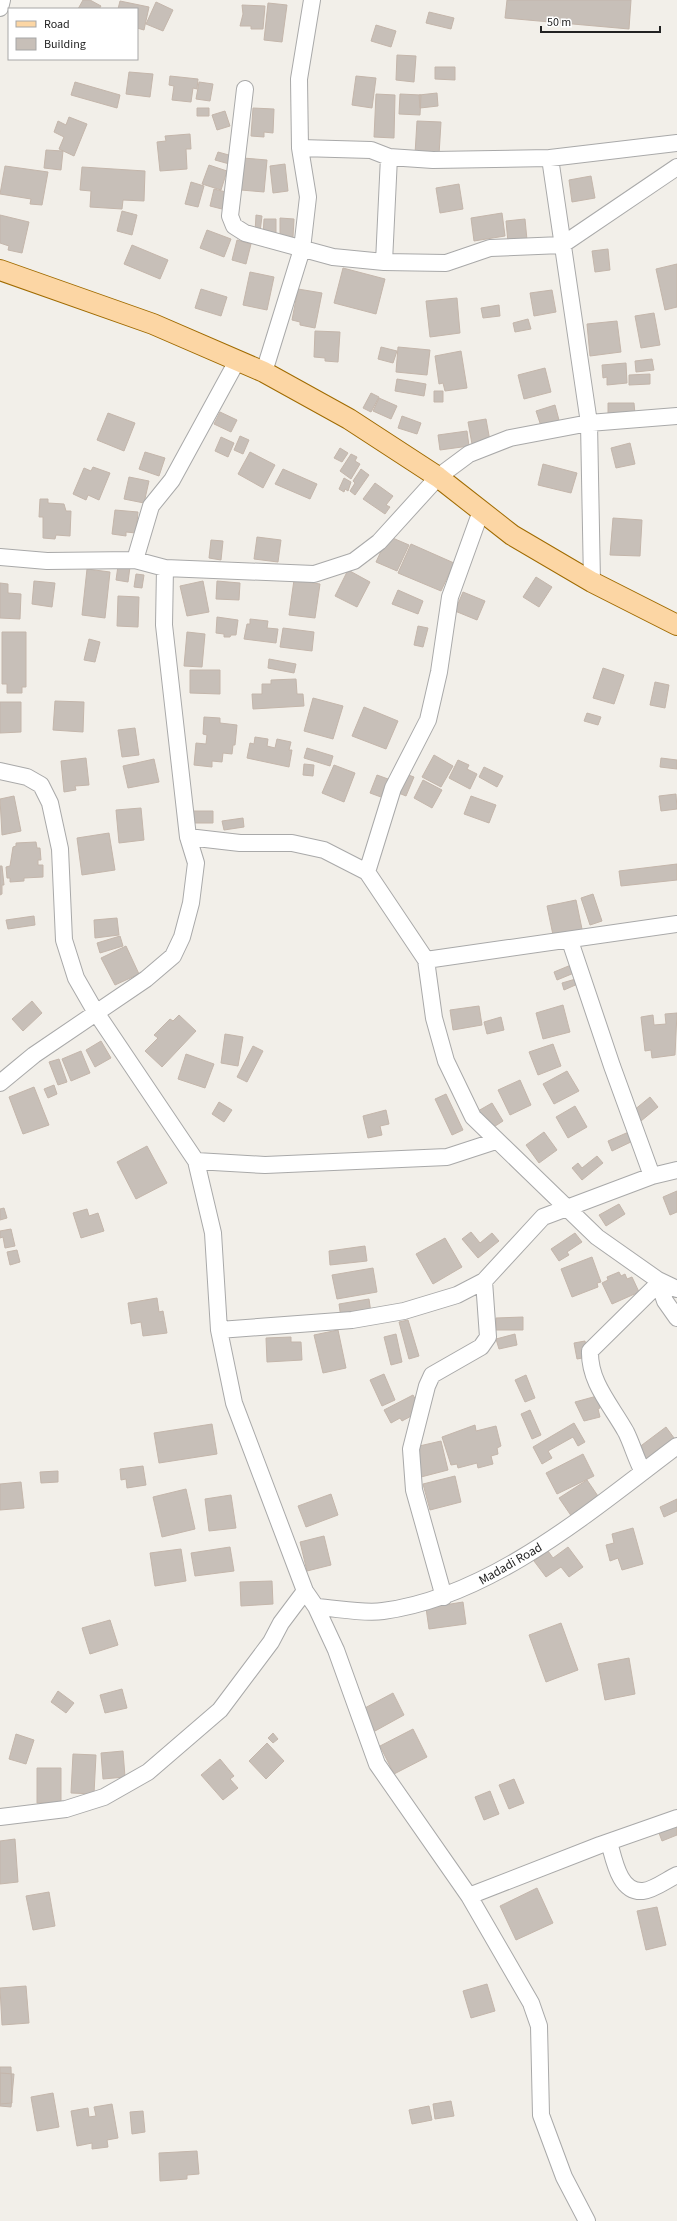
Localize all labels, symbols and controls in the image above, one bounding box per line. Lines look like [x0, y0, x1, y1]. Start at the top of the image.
legend [8, 8, 138, 60]
scale bar [541, 8, 660, 34]
text: 50 m [547, 14, 571, 31]
text: Road [44, 16, 70, 33]
text: Building [44, 36, 86, 53]
street label: Madadi Road [475, 1538, 546, 1589]

